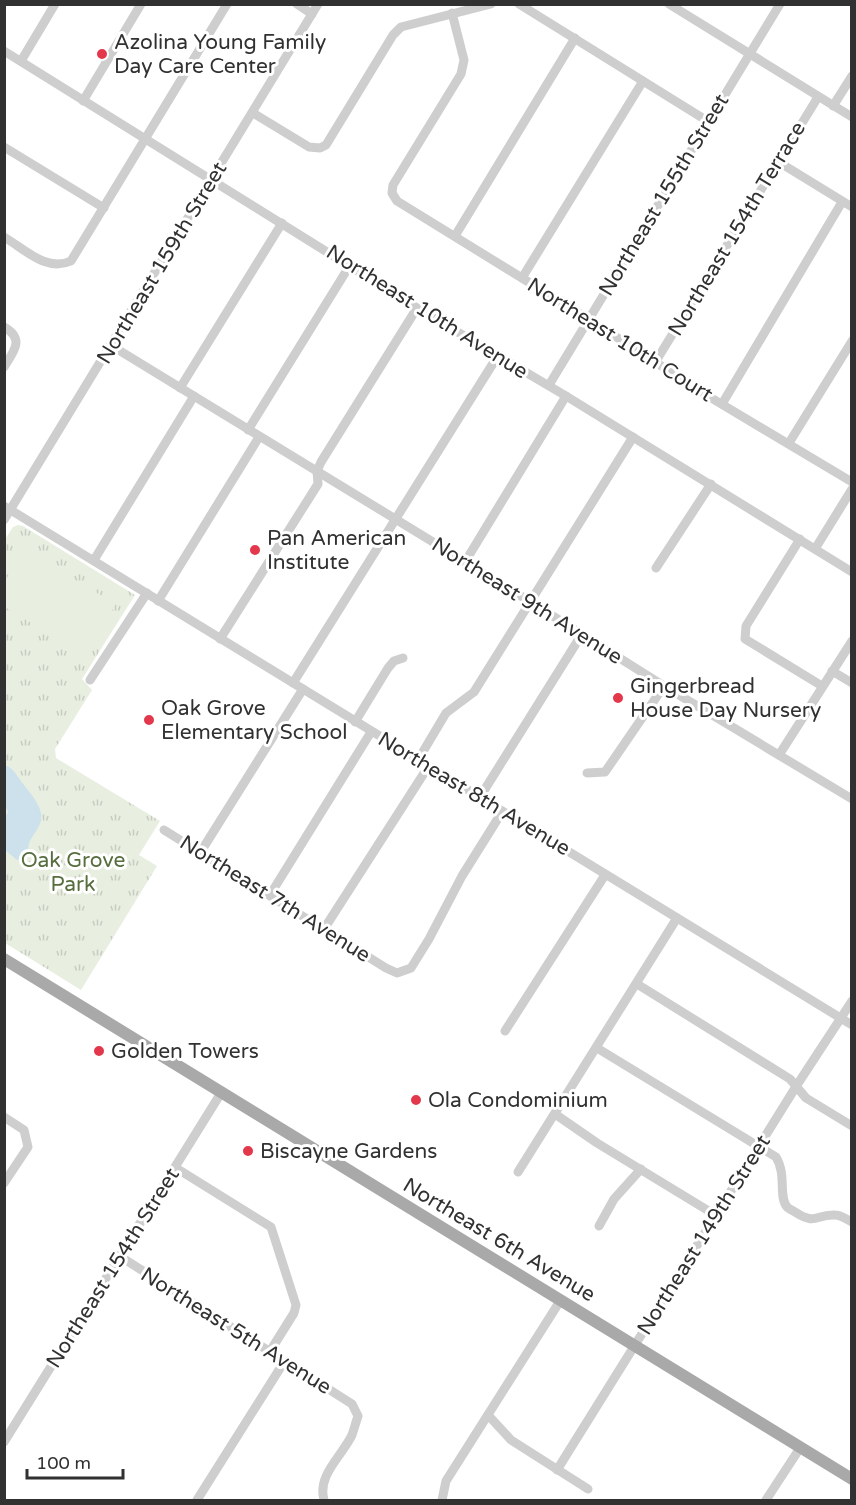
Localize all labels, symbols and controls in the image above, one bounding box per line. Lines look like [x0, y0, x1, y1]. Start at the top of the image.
place label: Azolina Young Family Day Care Center [114, 30, 326, 79]
marker: Azolina Young Family Day Care Center [95, 47, 109, 61]
street label: Northeast 155th Street [594, 89, 734, 301]
street label: Northeast 154th Terrace [663, 117, 811, 341]
street label: Northeast 159th Street [92, 157, 232, 369]
street label: Northeast 10th Avenue [322, 240, 533, 384]
street label: Northeast 10th Court [523, 273, 717, 407]
place label: Pan American Institute [267, 526, 406, 575]
street label: Northeast 9th Avenue [427, 532, 627, 670]
marker: Pan American Institute [248, 543, 262, 557]
place label: Gingerbread House Day Nursery [630, 674, 821, 723]
marker: Gingerbread House Day Nursery [611, 691, 625, 705]
place label: Oak Grove Elementary School [161, 696, 348, 745]
marker: Oak Grove Elementary School [142, 713, 156, 727]
street label: Northeast 8th Avenue [373, 727, 575, 861]
street label: Northeast 7th Avenue [175, 830, 375, 968]
park label: Oak Grove Park [21, 848, 125, 897]
place label: Golden Towers [111, 1039, 259, 1064]
marker: Golden Towers [92, 1044, 106, 1058]
place label: Ola Condominium [428, 1088, 608, 1113]
marker: Ola Condominium [409, 1093, 423, 1107]
street label: Northeast 149th Street [632, 1130, 776, 1340]
place label: Biscayne Gardens [260, 1139, 437, 1164]
marker: Biscayne Gardens [241, 1144, 255, 1158]
street label: Northeast 154th Street [41, 1163, 185, 1373]
street label: Northeast 6th Avenue [398, 1173, 600, 1307]
street label: Northeast 5th Avenue [136, 1262, 336, 1400]
scale bar [27, 1442, 123, 1480]
text: 100 m [36, 1452, 91, 1474]

